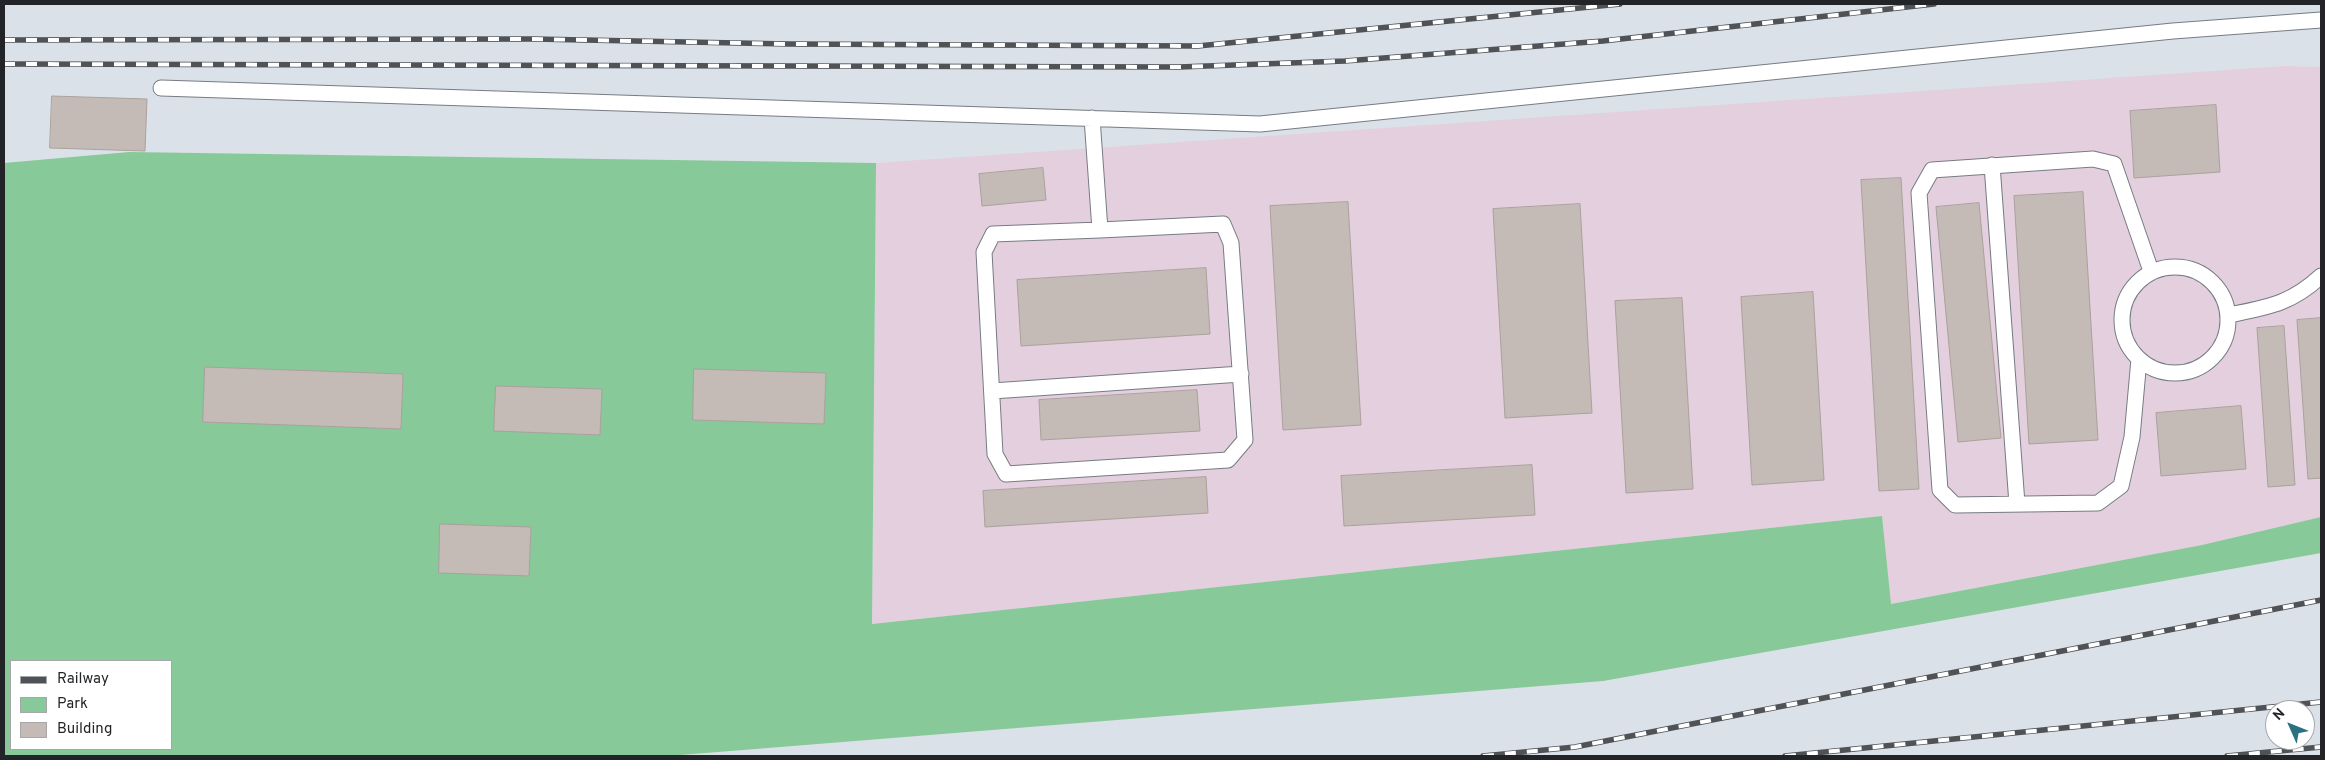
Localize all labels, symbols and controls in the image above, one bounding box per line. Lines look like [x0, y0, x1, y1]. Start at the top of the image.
legend [10, 660, 172, 750]
text: Railway [57, 670, 109, 689]
text: Park [57, 695, 88, 714]
north arrow [2265, 700, 2315, 750]
text: N [2270, 705, 2289, 724]
text: Building [57, 720, 112, 739]

